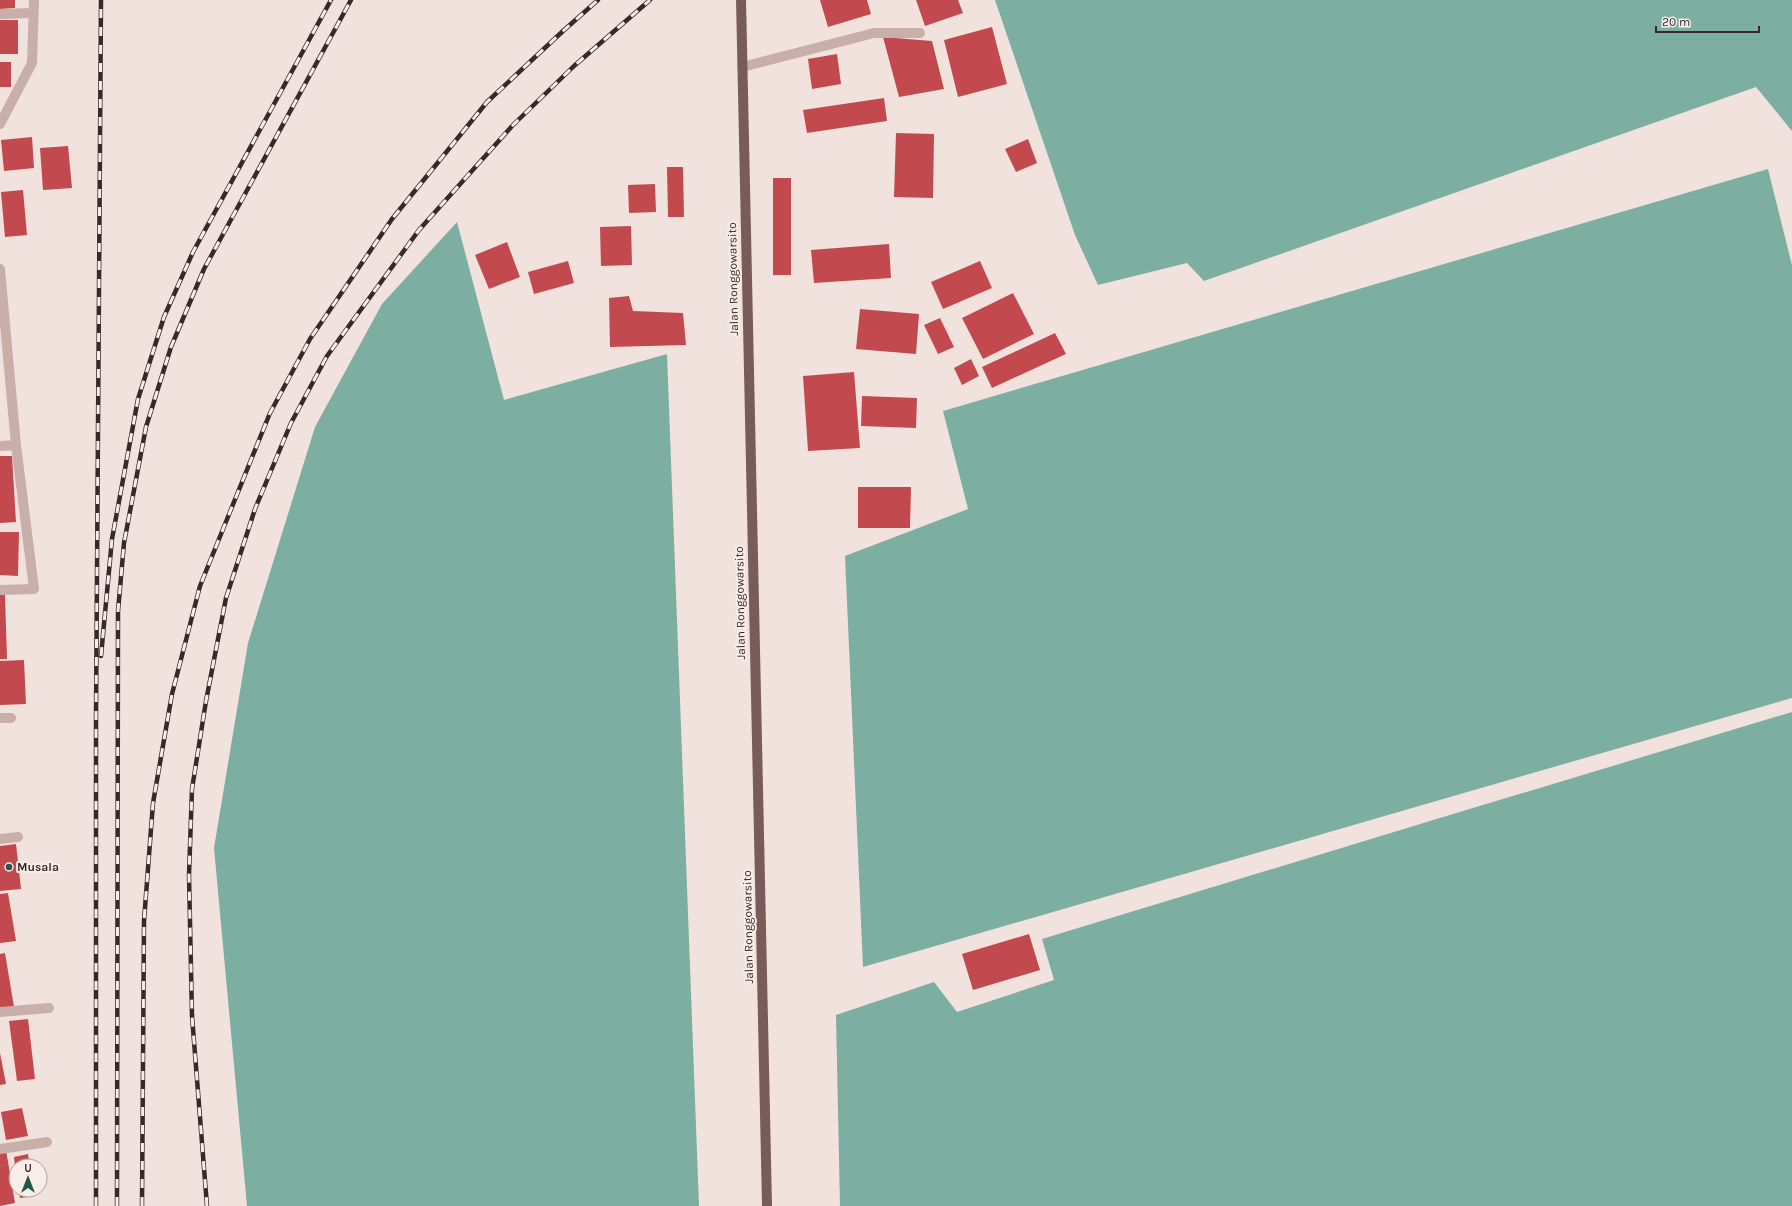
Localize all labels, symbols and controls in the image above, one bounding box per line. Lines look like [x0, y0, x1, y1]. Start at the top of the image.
scale bar [1656, 8, 1759, 34]
text: 20 m [1662, 15, 1690, 29]
street label: Jalan Ronggowarsito [725, 222, 741, 336]
street label: Jalan Ronggowarsito [732, 546, 748, 660]
place label: Musala [17, 860, 59, 874]
marker: Musala [4, 862, 14, 872]
street label: Jalan Ronggowarsito [740, 870, 756, 984]
north arrow [8, 1158, 48, 1198]
text: U [24, 1162, 32, 1175]

